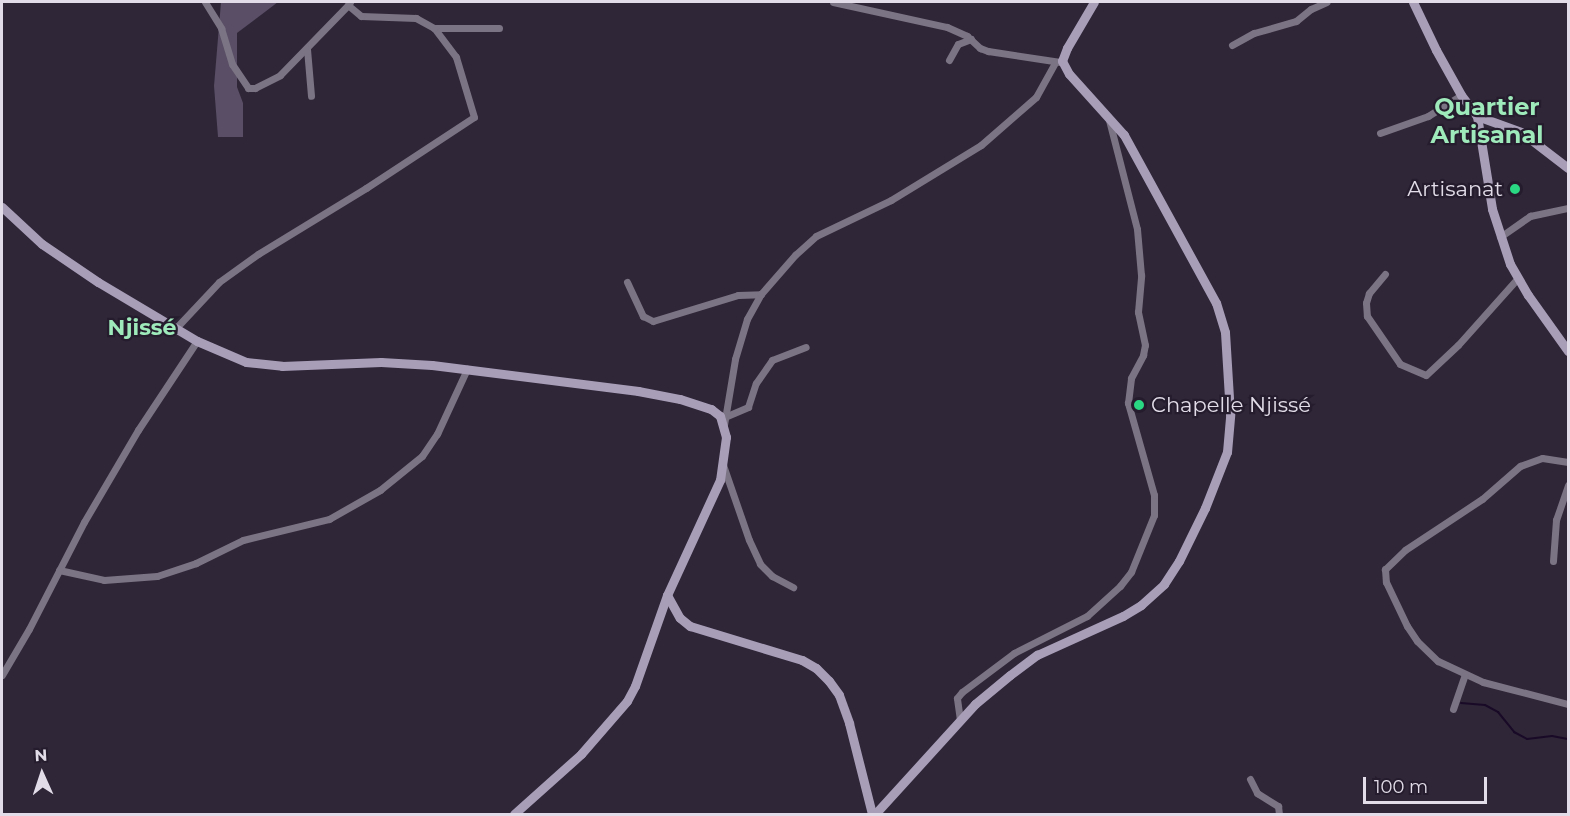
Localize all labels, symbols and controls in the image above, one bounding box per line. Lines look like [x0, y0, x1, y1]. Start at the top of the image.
district label: Quartier Artisanal [1431, 93, 1543, 149]
place label: Artisanat [1407, 176, 1503, 202]
marker: Artisanat [1508, 182, 1522, 196]
district label: Njissé [108, 315, 176, 341]
place label: Chapelle Njissé [1151, 392, 1311, 418]
marker: Chapelle Njissé [1132, 398, 1146, 412]
north arrow [12, 744, 72, 804]
text: N [34, 746, 48, 765]
scale bar [1366, 765, 1490, 803]
text: 100 m [1374, 776, 1428, 798]

